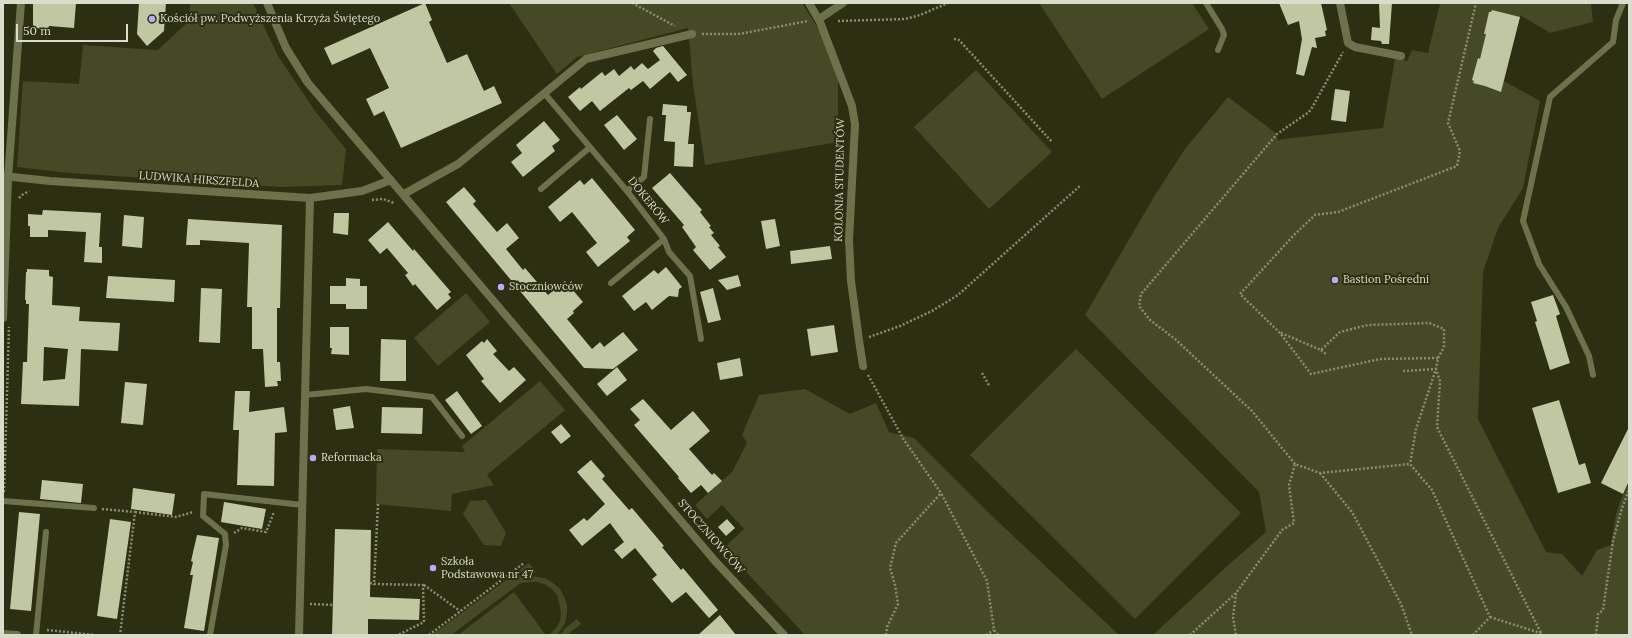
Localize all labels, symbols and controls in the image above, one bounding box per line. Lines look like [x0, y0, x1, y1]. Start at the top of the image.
place label: Kościół pw. Podwyższenia Krzyża Świętego [160, 12, 380, 26]
marker: Kościół pw. Podwyższenia Krzyża Świętego [147, 14, 157, 24]
scale bar [18, 16, 130, 42]
text: 50 m [23, 23, 51, 38]
street label: KOLONIA STUDENTÓW [832, 118, 848, 242]
street label: LUDWIKA HIRSZFELDA [138, 169, 260, 191]
street label: DOKERÓW [625, 174, 671, 228]
place label: Bastion Pośredni [1343, 273, 1429, 287]
marker: Bastion Pośredni [1330, 275, 1340, 285]
place label: Stoczniowców [509, 280, 583, 294]
marker: Stoczniowców [496, 282, 506, 292]
place label: Reformacka [321, 451, 382, 465]
marker: Reformacka [308, 453, 318, 463]
street label: STOCZNIOWCÓW [675, 497, 747, 577]
place label: Szkoła Podstawowa nr 47 [441, 555, 533, 581]
marker: Szkoła Podstawowa nr 47 [428, 563, 438, 573]

